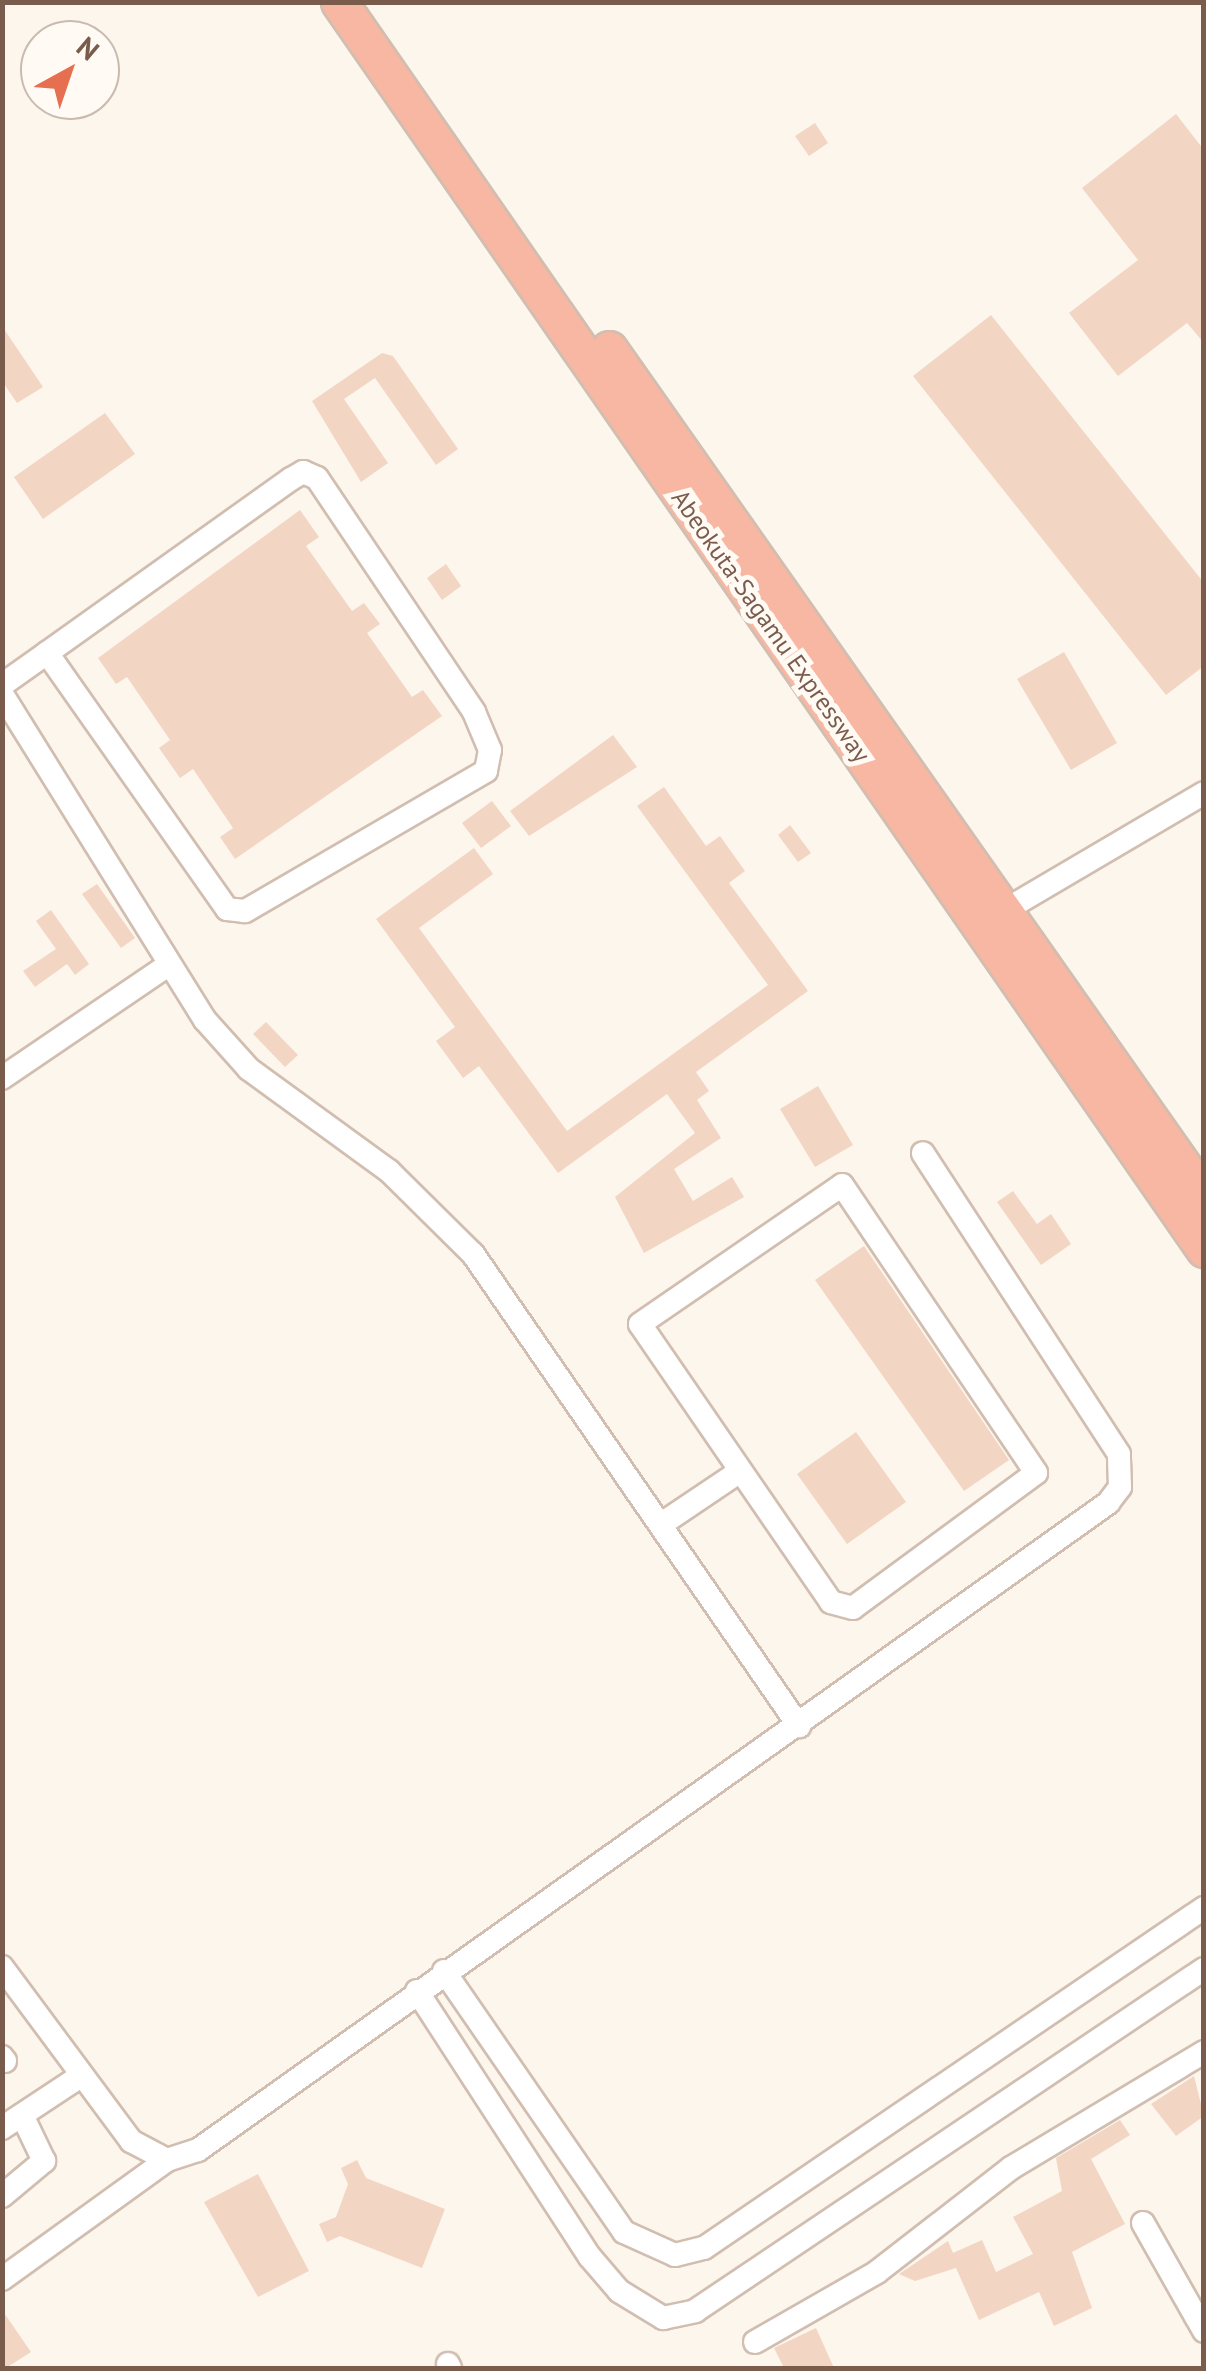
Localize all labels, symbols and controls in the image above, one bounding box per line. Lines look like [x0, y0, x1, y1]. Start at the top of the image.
north arrow [20, 20, 120, 120]
text: N [69, 28, 107, 68]
street label: Abeokuta-Sagamu Expressway [665, 484, 877, 768]

